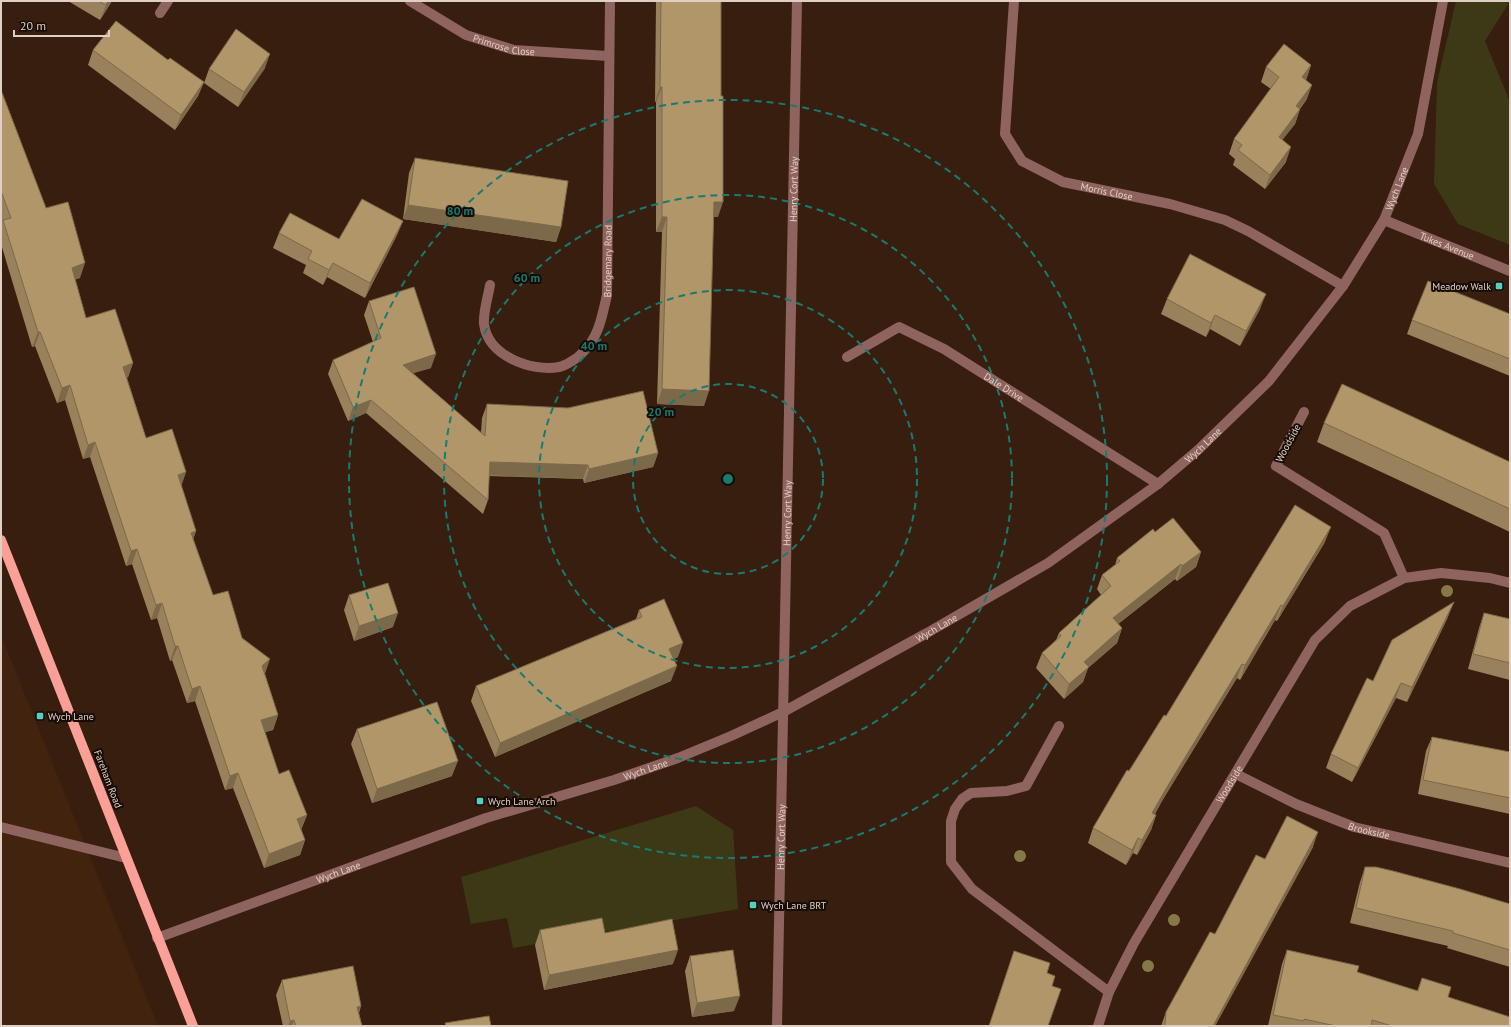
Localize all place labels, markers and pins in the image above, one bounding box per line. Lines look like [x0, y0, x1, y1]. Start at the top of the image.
place label: Meadow Walk [1432, 280, 1491, 293]
marker: Meadow Walk [1494, 281, 1504, 291]
centre of rings [721, 472, 735, 486]
place label: Wych Lane [48, 710, 94, 723]
marker: Wych Lane [35, 711, 45, 721]
place label: Wych Lane Arch [488, 795, 555, 808]
marker: Wych Lane Arch [475, 796, 485, 806]
place label: Wych Lane BRT [761, 899, 827, 912]
marker: Wych Lane BRT [748, 900, 758, 910]

